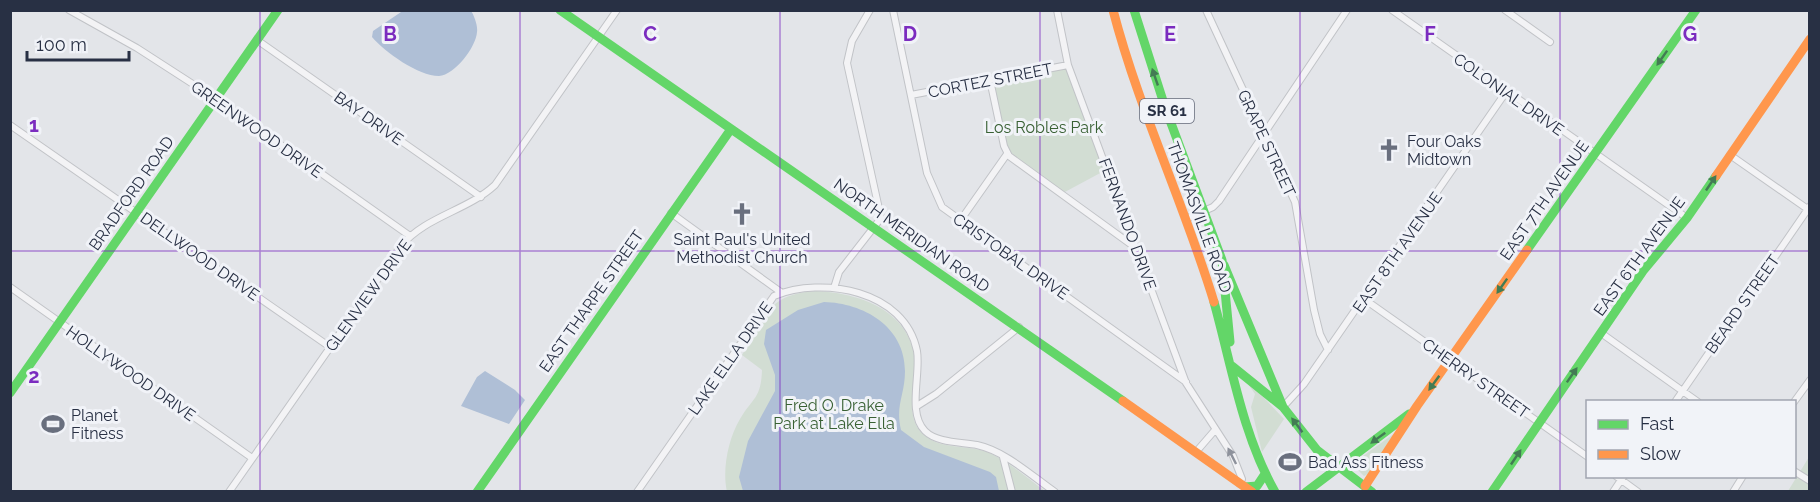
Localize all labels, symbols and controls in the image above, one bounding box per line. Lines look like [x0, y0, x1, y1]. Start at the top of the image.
text: B [383, 22, 397, 46]
text: C [643, 22, 657, 46]
text: D [903, 22, 917, 46]
text: E [1164, 22, 1176, 46]
text: F [1424, 22, 1436, 46]
text: G [1683, 22, 1697, 46]
scale bar [27, 24, 129, 62]
text: 100 m [36, 34, 87, 55]
street label: COLONIAL DRIVE [1450, 49, 1568, 140]
one-way arrow [1657, 50, 1668, 66]
street label: CORTEZ STREET [926, 59, 1054, 102]
one-way arrow [1150, 68, 1160, 86]
street label: GREENWOOD DRIVE [187, 77, 326, 182]
street label: GRAPE STREET [1234, 87, 1300, 200]
street label: BAY DRIVE [330, 88, 407, 149]
road number: SR 61 [1140, 99, 1194, 123]
text: 1 [29, 113, 39, 137]
park label: Los Robles Park [985, 118, 1104, 137]
place label: Four Oaks Midtown [1407, 132, 1481, 169]
street label: BRADFORD ROAD [85, 133, 178, 254]
church icon: Four Oaks Midtown [1376, 137, 1402, 163]
street label: EAST 7TH AVENUE [1496, 137, 1593, 264]
street label: THOMASVILLE ROAD [1163, 139, 1236, 295]
street label: FERNANDO DRIVE [1095, 156, 1160, 293]
street label: NORTH MERIDIAN ROAD [830, 174, 993, 296]
one-way arrow [1705, 175, 1716, 191]
street label: EAST 8TH AVENUE [1349, 188, 1446, 316]
street label: EAST 6TH AVENUE [1590, 193, 1689, 320]
church icon: Saint Paul's United Methodist Church [729, 201, 755, 227]
street label: DELLWOOD DRIVE [137, 208, 263, 305]
street label: CRISTOBAL DRIVE [949, 209, 1073, 304]
street label: EAST THARPE STREET [535, 227, 648, 376]
place label: Saint Paul's United Methodist Church [674, 230, 811, 267]
street label: GLENVIEW DRIVE [321, 235, 416, 355]
street label: BEARD STREET [1701, 251, 1784, 357]
one-way arrow [1496, 278, 1508, 294]
street label: LAKE ELLA DRIVE [684, 298, 777, 418]
street label: HOLLYWOOD DRIVE [62, 322, 199, 425]
street label: CHERRY STREET [1419, 334, 1533, 422]
text: 2 [28, 364, 40, 388]
one-way arrow [1566, 367, 1577, 383]
one-way arrow [1428, 375, 1440, 391]
park label: Fred O. Drake Park at Lake Ella [773, 396, 895, 433]
legend [1586, 400, 1796, 478]
place label: Planet Fitness [71, 406, 124, 443]
sports icon: Planet Fitness [40, 411, 66, 437]
text: Fast [1640, 413, 1674, 434]
one-way arrow [1291, 418, 1303, 433]
one-way arrow [1371, 432, 1387, 444]
text: Slow [1640, 443, 1681, 464]
one-way arrow [1227, 447, 1237, 464]
sports icon: Bad Ass Fitness [1277, 449, 1303, 475]
one-way arrow [1510, 450, 1522, 466]
place label: Bad Ass Fitness [1308, 453, 1424, 472]

